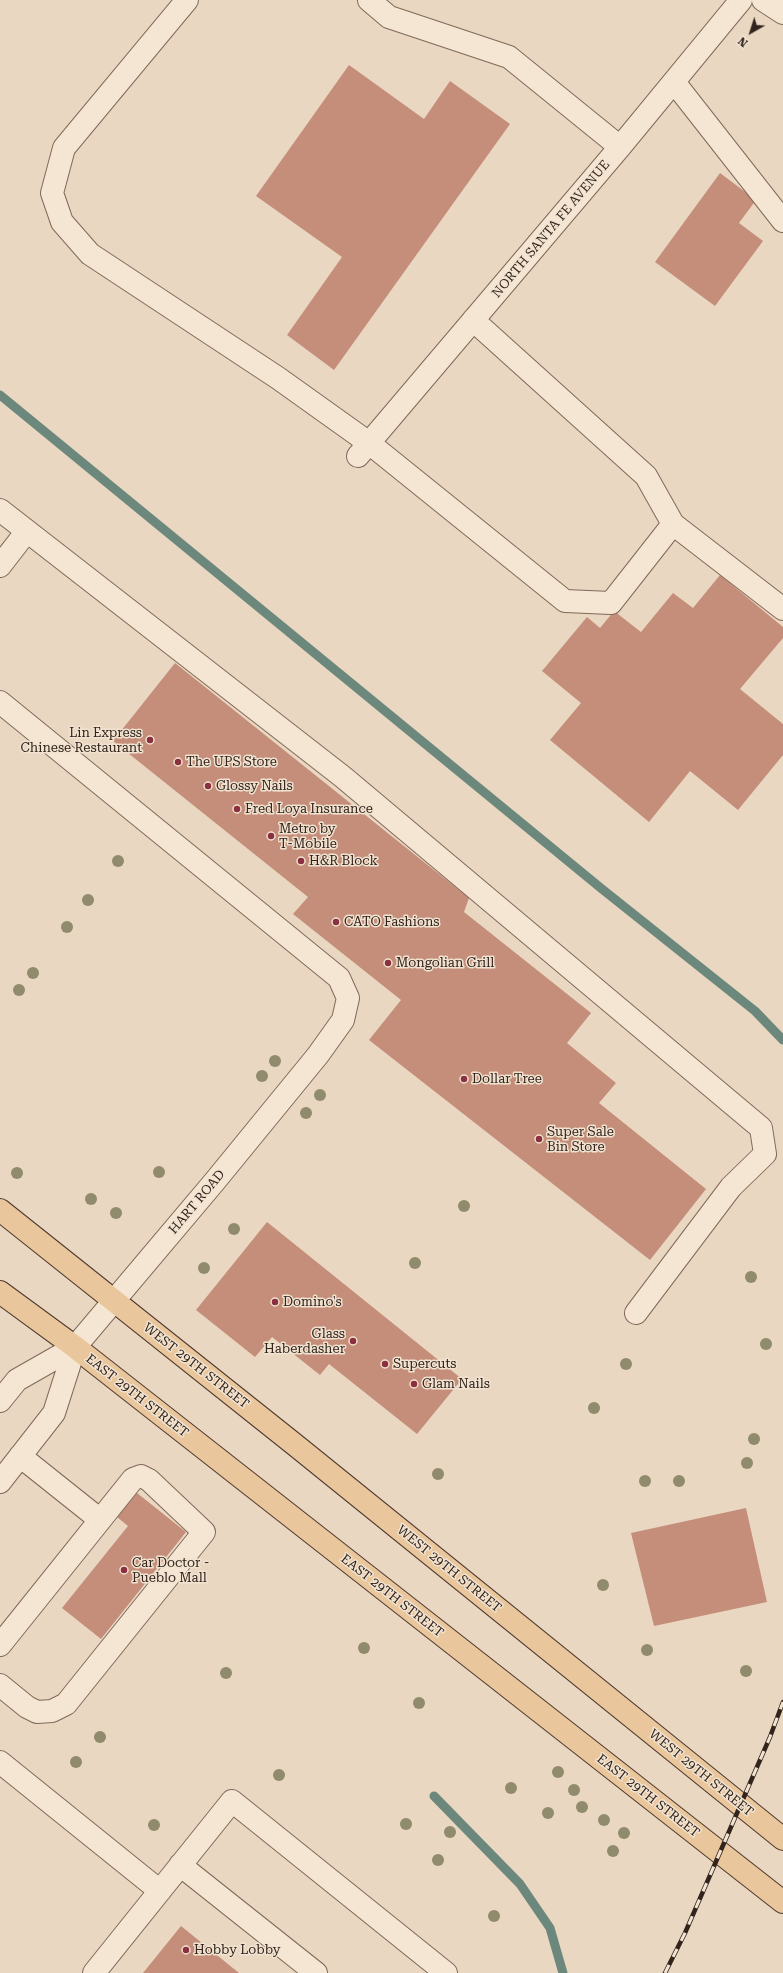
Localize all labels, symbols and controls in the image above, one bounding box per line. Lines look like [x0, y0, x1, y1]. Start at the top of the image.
north arrow [731, 12, 771, 52]
text: N [736, 34, 751, 49]
street label: NORTH SANTA FE AVENUE [489, 157, 613, 301]
place label: Lin Express Chinese Restaurant [21, 725, 142, 756]
marker: Lin Express Chinese Restaurant [145, 735, 155, 745]
place label: The UPS Store [186, 754, 277, 770]
marker: The UPS Store [173, 757, 183, 767]
place label: Glossy Nails [216, 778, 293, 794]
marker: Glossy Nails [203, 781, 213, 791]
place label: Fred Loya Insurance [245, 801, 373, 817]
marker: Fred Loya Insurance [232, 804, 242, 814]
place label: Metro by T-Mobile [279, 821, 337, 852]
marker: Metro by T-Mobile [266, 831, 276, 841]
place label: H&R Block [309, 853, 378, 869]
marker: H&R Block [296, 856, 306, 866]
place label: CATO Fashions [344, 914, 439, 930]
marker: CATO Fashions [331, 917, 341, 927]
place label: Mongolian Grill [396, 955, 494, 971]
marker: Mongolian Grill [383, 958, 393, 968]
place label: Dollar Tree [472, 1071, 542, 1087]
marker: Dollar Tree [459, 1074, 469, 1084]
place label: Super Sale Bin Store [547, 1124, 614, 1155]
marker: Super Sale Bin Store [534, 1134, 544, 1144]
street label: HART ROAD [166, 1167, 228, 1237]
place label: Domino's [283, 1294, 342, 1310]
marker: Domino's [270, 1297, 280, 1307]
street label: WEST 29TH STREET [140, 1320, 252, 1412]
place label: Glass Haberdasher [264, 1326, 345, 1357]
marker: Glass Haberdasher [348, 1336, 358, 1346]
street label: EAST 29TH STREET [83, 1351, 191, 1441]
place label: Supercuts [393, 1356, 456, 1372]
marker: Supercuts [380, 1359, 390, 1369]
place label: Glam Nails [422, 1376, 490, 1392]
marker: Glam Nails [409, 1379, 419, 1389]
street label: WEST 29TH STREET [394, 1522, 504, 1616]
street label: EAST 29TH STREET [338, 1551, 446, 1641]
place label: Car Doctor - Pueblo Mall [132, 1555, 209, 1586]
marker: Car Doctor - Pueblo Mall [119, 1565, 129, 1575]
street label: WEST 29TH STREET [646, 1726, 756, 1820]
street label: EAST 29TH STREET [594, 1751, 702, 1841]
place label: Hobby Lobby [194, 1942, 280, 1958]
marker: Hobby Lobby [181, 1945, 191, 1955]

